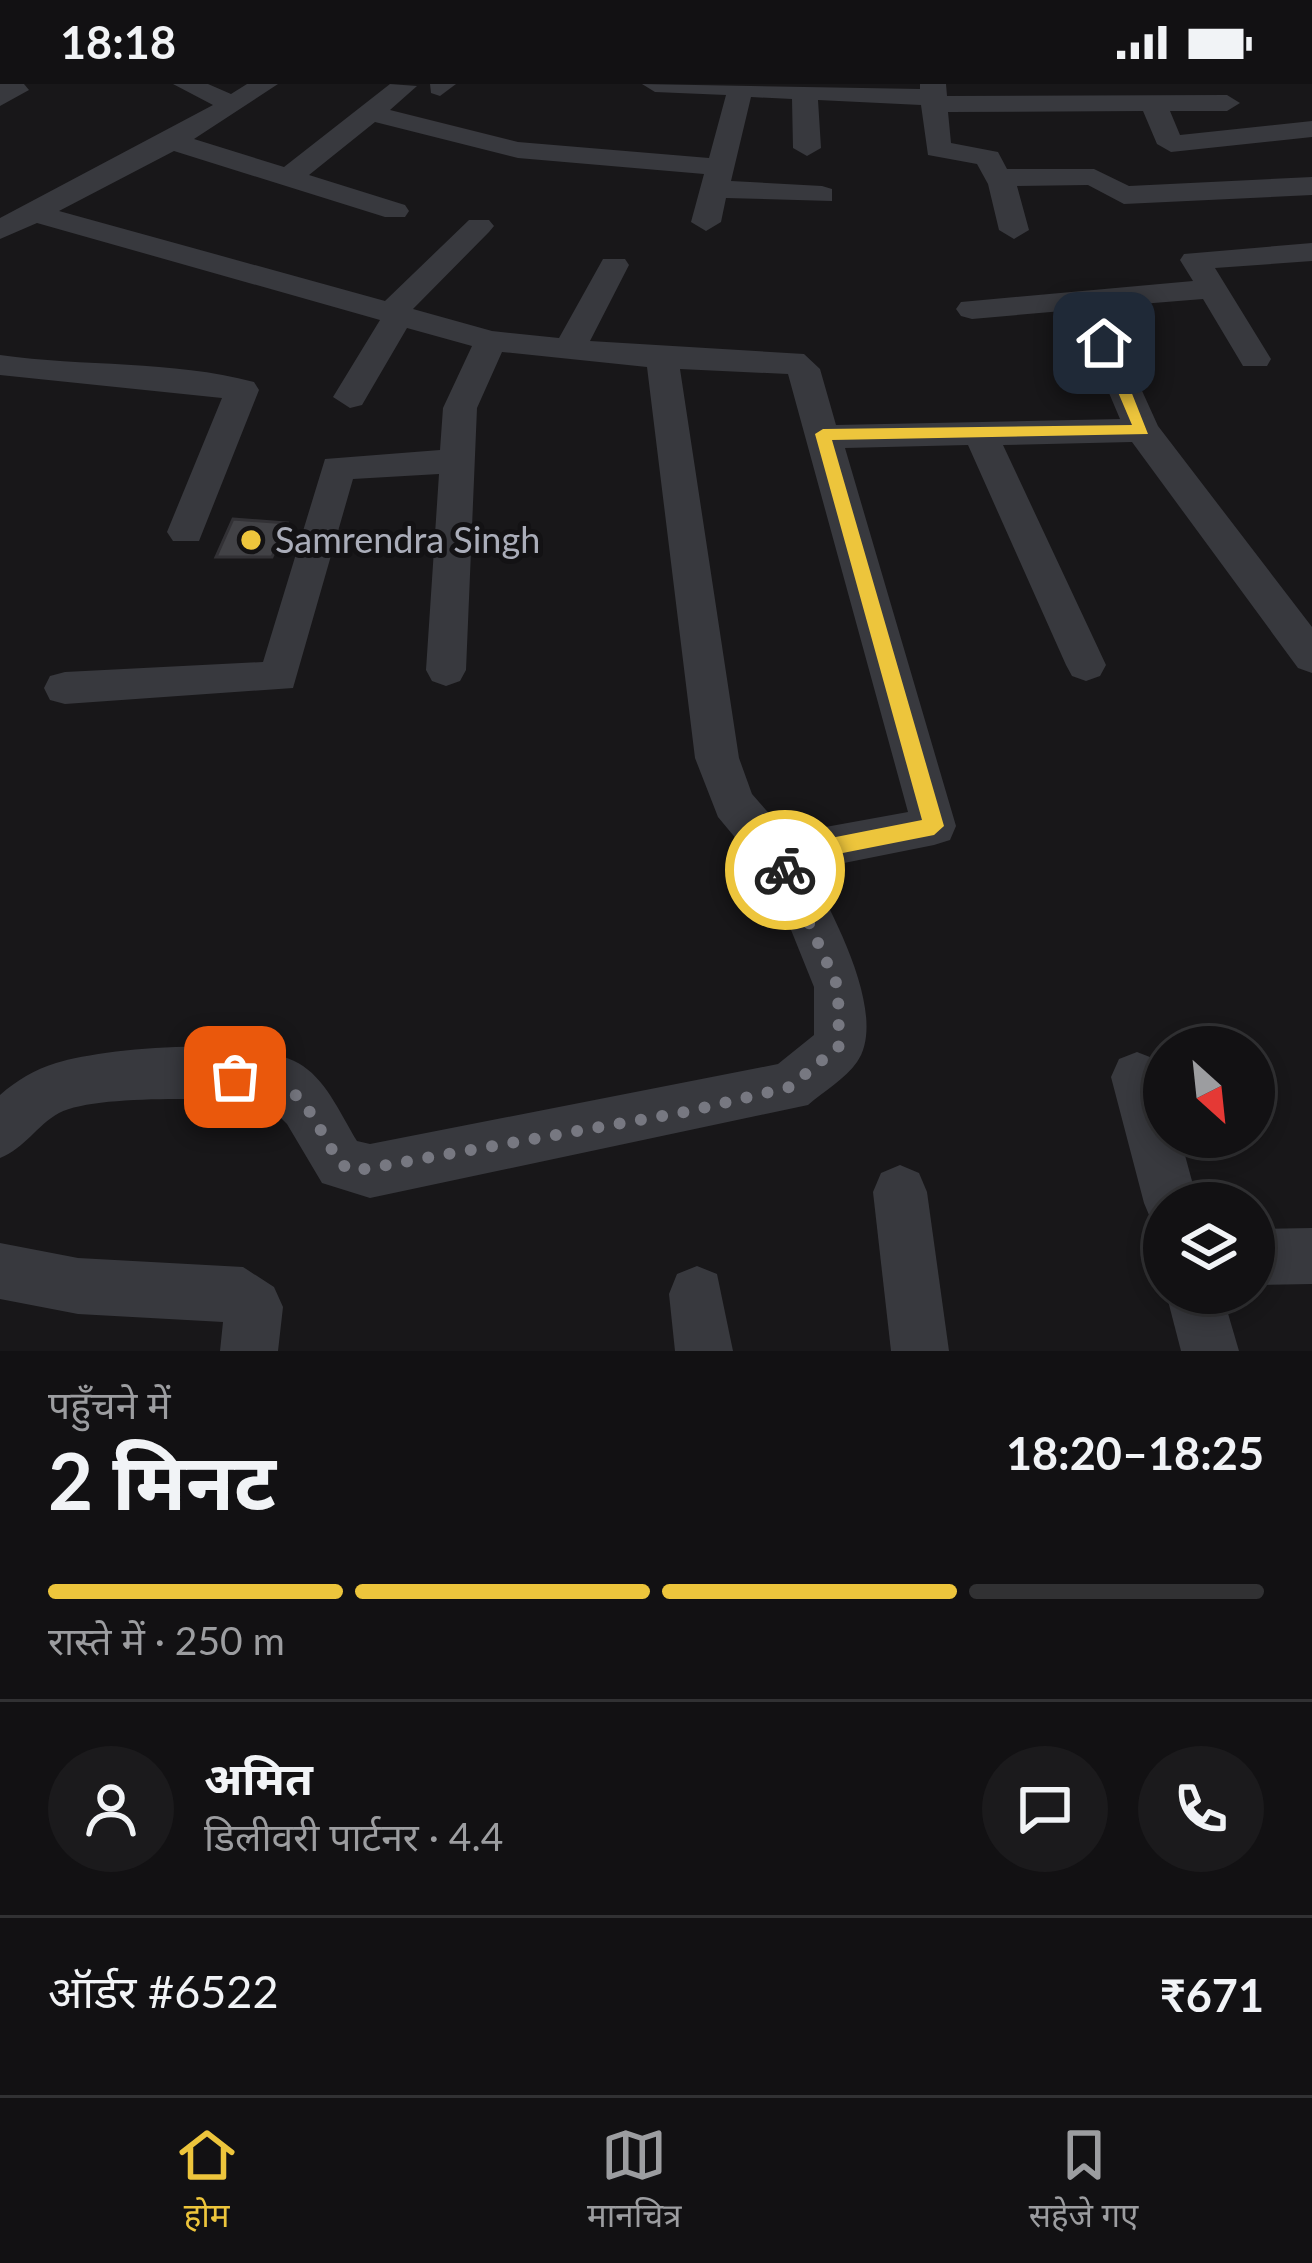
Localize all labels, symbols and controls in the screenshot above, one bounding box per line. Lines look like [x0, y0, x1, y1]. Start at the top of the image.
text: 18:18 [60, 15, 176, 69]
pin [1053, 292, 1155, 394]
icon: home [1071, 310, 1137, 376]
place label: Samrendra Singh [275, 517, 540, 561]
marker: Samrendra Singh [238, 527, 264, 553]
courier [725, 810, 845, 930]
icon: bike [752, 837, 818, 903]
pin [184, 1026, 286, 1128]
north arrow [1143, 1026, 1275, 1158]
map controls [1143, 1026, 1275, 1314]
icon: bag [202, 1044, 268, 1110]
button: layers [1143, 1182, 1275, 1314]
text: पहुँचने में [48, 1381, 171, 1427]
text: 18:20–18:25 [1006, 1426, 1264, 1480]
text: 2 मिनट [48, 1433, 276, 1527]
text: रास्ते में · 250 m [48, 1617, 285, 1663]
button: person [48, 1746, 174, 1872]
button: chat [982, 1746, 1108, 1872]
button: phone [1138, 1746, 1264, 1872]
text: अमित [204, 1751, 313, 1805]
text: डिलीवरी पार्टनर · 4.4 [204, 1813, 503, 1859]
text: ऑर्डर #6522 [48, 1964, 279, 2018]
text: ₹671 [1160, 1968, 1264, 2022]
tab: होम [174, 2122, 240, 2240]
tab: मानचित्र [587, 2122, 681, 2240]
tab: सहेजे गए [1029, 2122, 1138, 2240]

